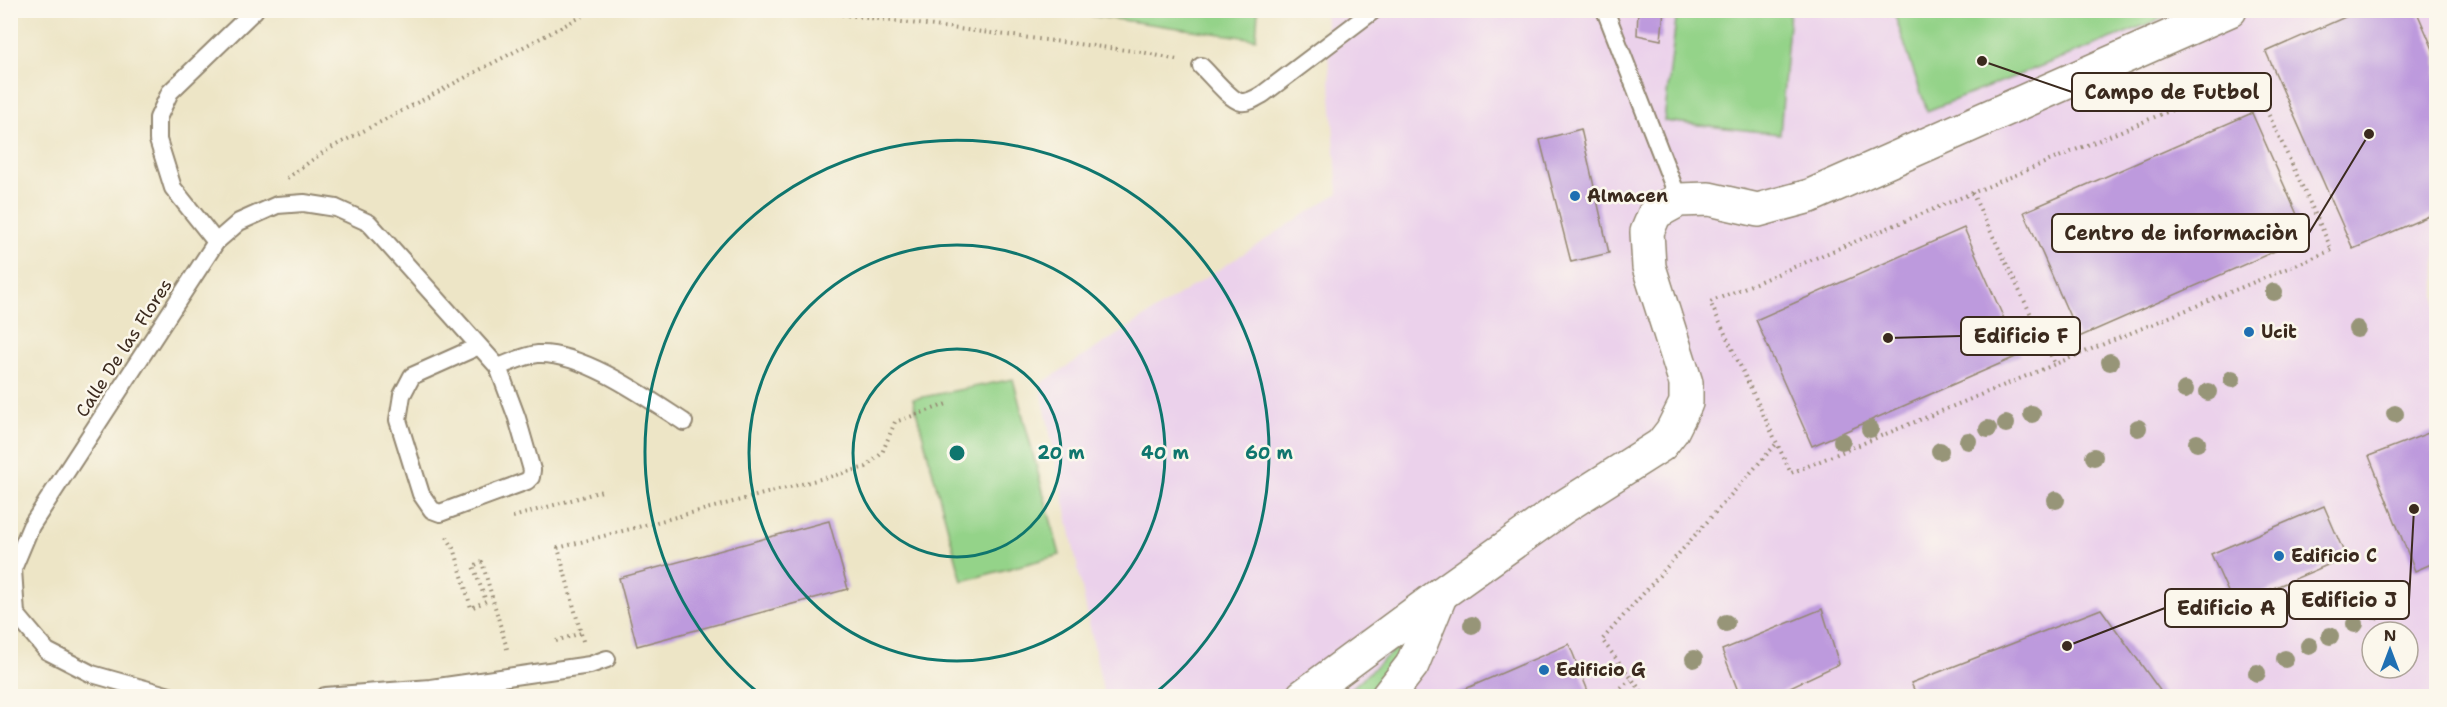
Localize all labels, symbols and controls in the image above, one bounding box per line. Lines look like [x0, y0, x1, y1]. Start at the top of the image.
callout: Campo de Futbol [2072, 73, 2271, 111]
text: Campo de Futbol [2084, 79, 2260, 105]
place label: Almacen [1587, 184, 1668, 208]
marker: Almacen [1568, 189, 1582, 203]
callout: Centro de informaciòn [2052, 214, 2309, 252]
text: Centro de informaciòn [2064, 220, 2298, 246]
street label: Calle De las Flores [70, 274, 178, 422]
callout: Edificio F [1961, 317, 2080, 355]
place label: Ucit [2261, 320, 2297, 344]
text: Edificio F [1973, 323, 2069, 349]
marker: Ucit [2242, 325, 2256, 339]
text: 20 m [1037, 441, 1085, 465]
text: 40 m [1141, 441, 1189, 465]
text: 60 m [1245, 441, 1293, 465]
centre of rings [947, 443, 967, 463]
place label: Edificio C [2291, 544, 2377, 568]
marker: Edificio C [2272, 549, 2286, 563]
callout: Edificio J [2289, 581, 2409, 619]
text: Edificio J [2301, 587, 2397, 613]
callout: Edificio A [2165, 589, 2287, 627]
text: Edificio A [2177, 595, 2275, 621]
north arrow [2360, 620, 2420, 680]
text: N [2384, 625, 2396, 646]
place label: Edificio G [1556, 658, 1646, 682]
marker: Edificio G [1537, 663, 1551, 677]

